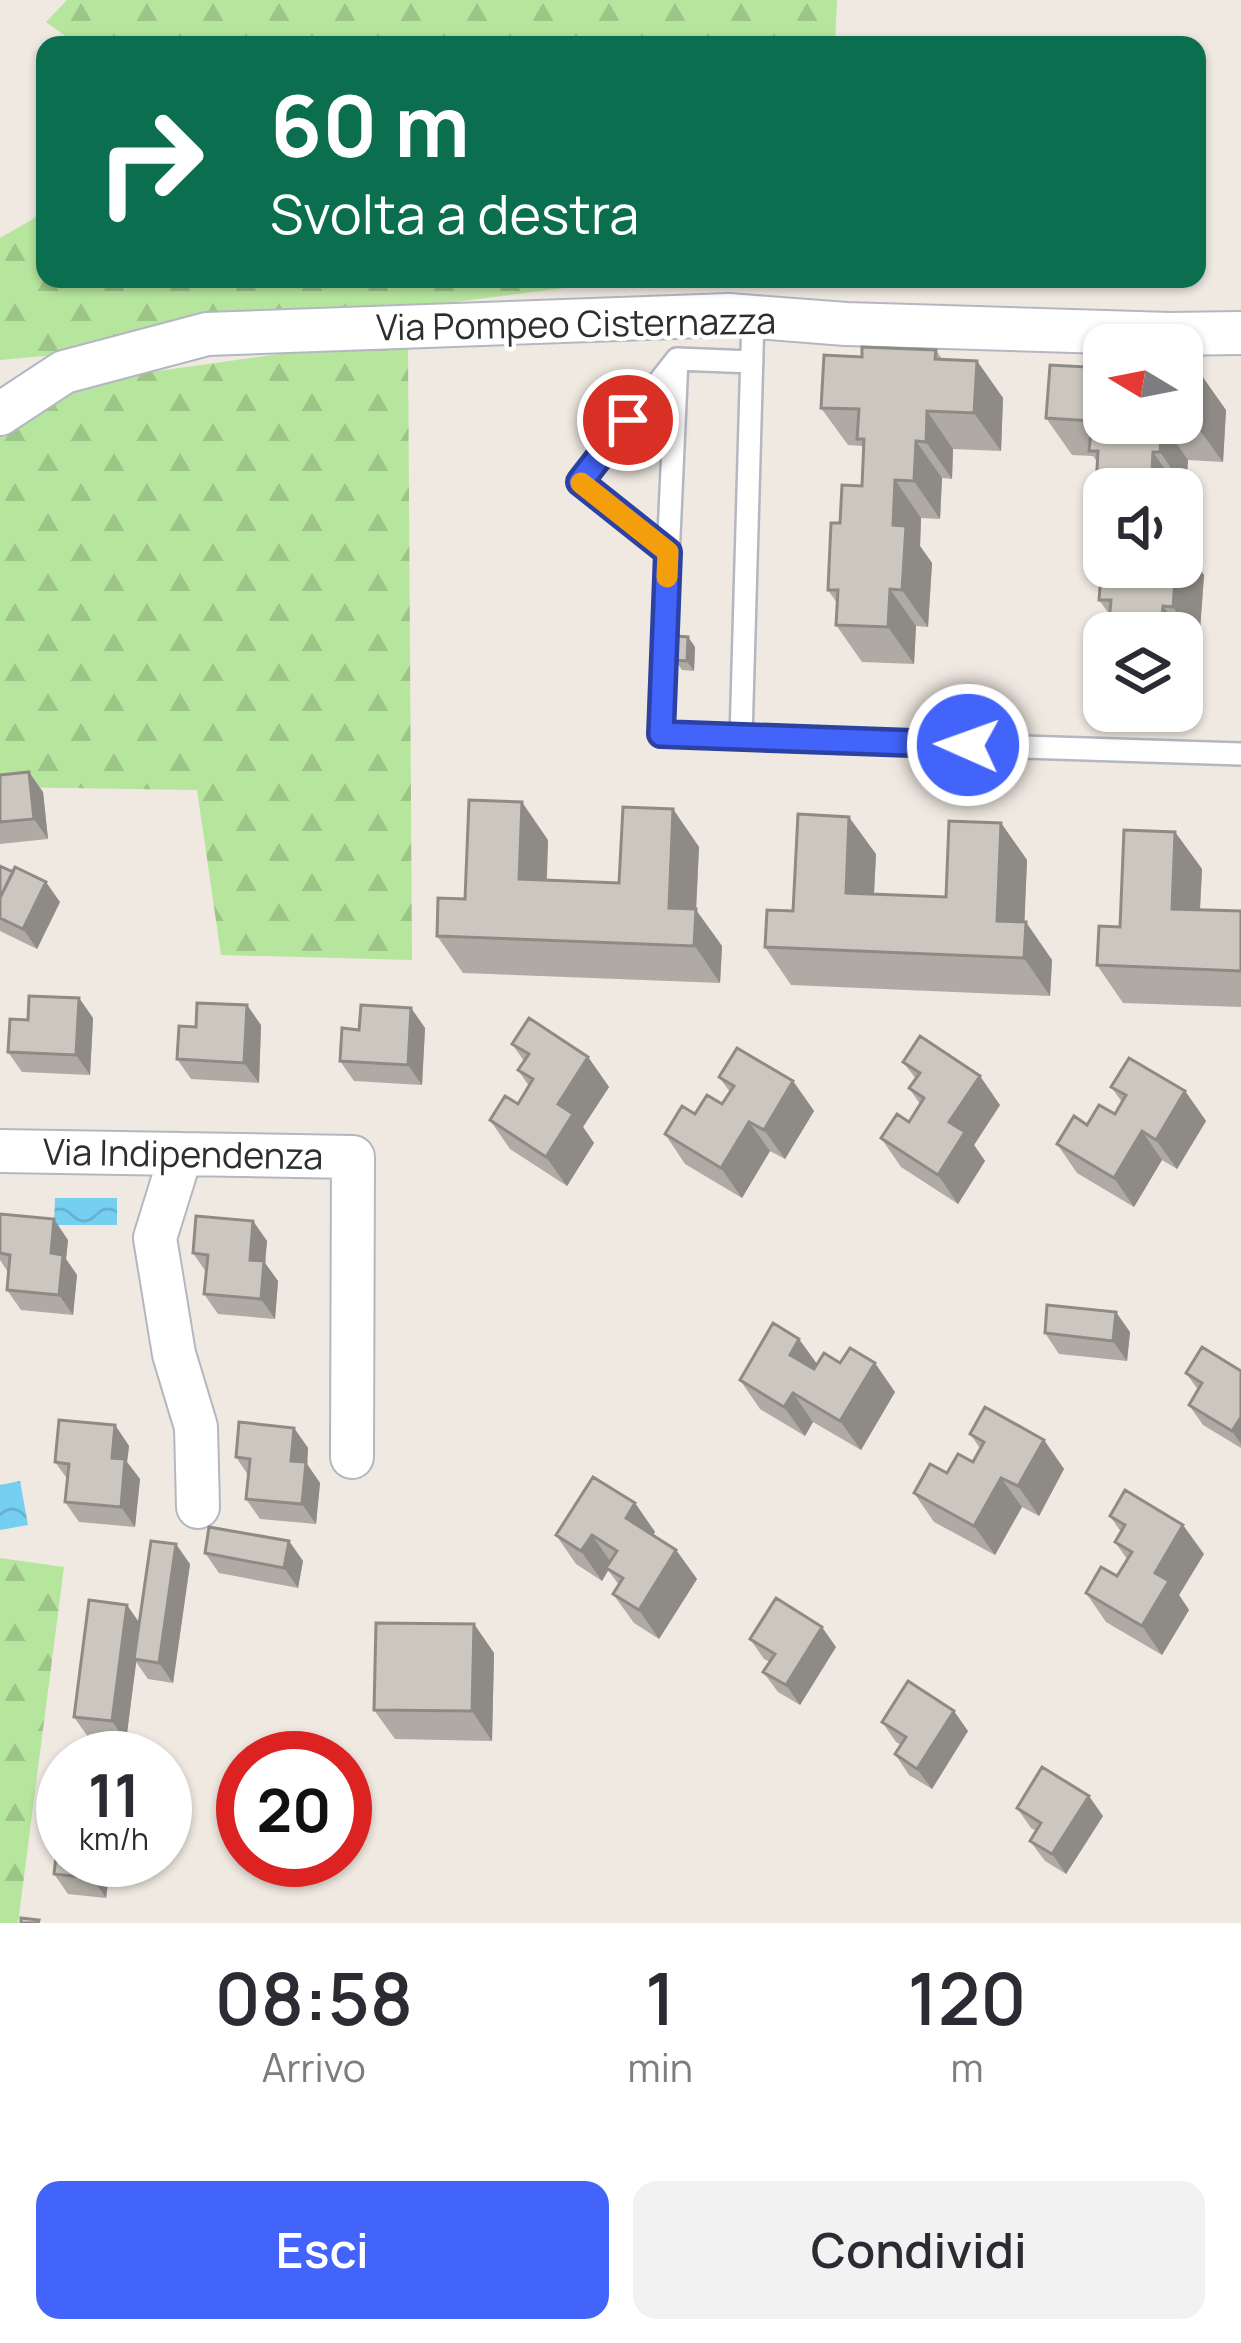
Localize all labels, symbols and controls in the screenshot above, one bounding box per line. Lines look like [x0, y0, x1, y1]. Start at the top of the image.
text: 60 m [270, 67, 470, 182]
icon: right [72, 84, 228, 240]
text: Svolta a destra [270, 176, 639, 250]
street label: Via Pompeo Cisternazza [376, 296, 776, 351]
north arrow [1083, 324, 1203, 444]
map controls [1083, 324, 1203, 732]
pin [577, 369, 679, 471]
icon: arrive [595, 387, 661, 453]
button: sound [1083, 468, 1203, 588]
button: layers [1083, 612, 1203, 732]
position arrow [905, 682, 1031, 808]
street label: Via Indipendenza [42, 1127, 324, 1180]
speed limit sign: 20 [216, 1731, 372, 1887]
text: 11 [88, 1753, 140, 1835]
text: km/h [79, 1818, 149, 1859]
text: 08:58 [215, 1948, 413, 2047]
text: 1 [645, 1948, 675, 2047]
text: 120 [908, 1948, 1026, 2047]
text: Arrivo [262, 2040, 366, 2094]
text: min [628, 2040, 693, 2094]
text: m [950, 2040, 983, 2094]
button: Esci [36, 2181, 609, 2319]
button: Condividi [633, 2181, 1205, 2319]

